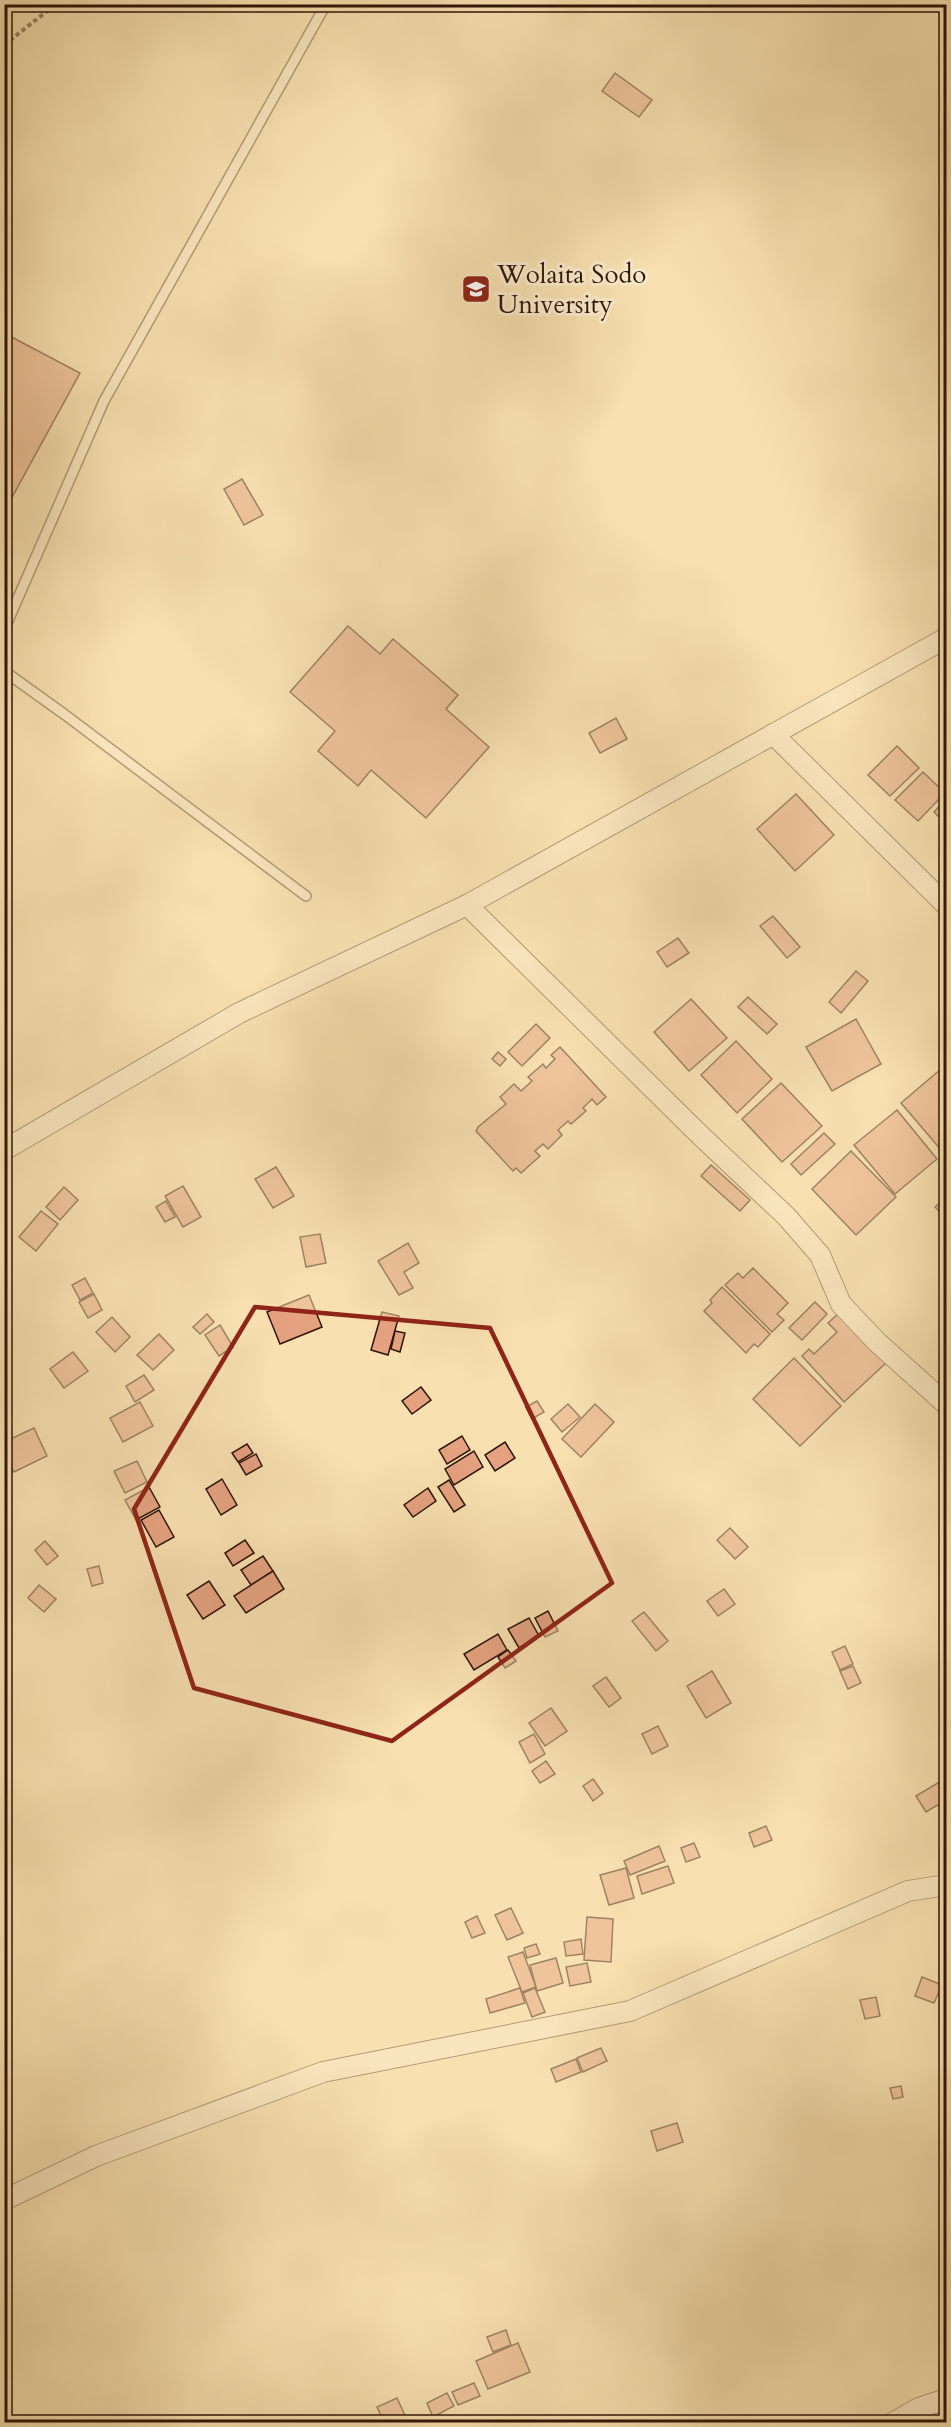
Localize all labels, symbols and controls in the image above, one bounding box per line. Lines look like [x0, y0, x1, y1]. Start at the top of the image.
place label: Wolaita Sodo University [496, 257, 646, 322]
school or university icon: Wolaita Sodo University [460, 273, 492, 305]

